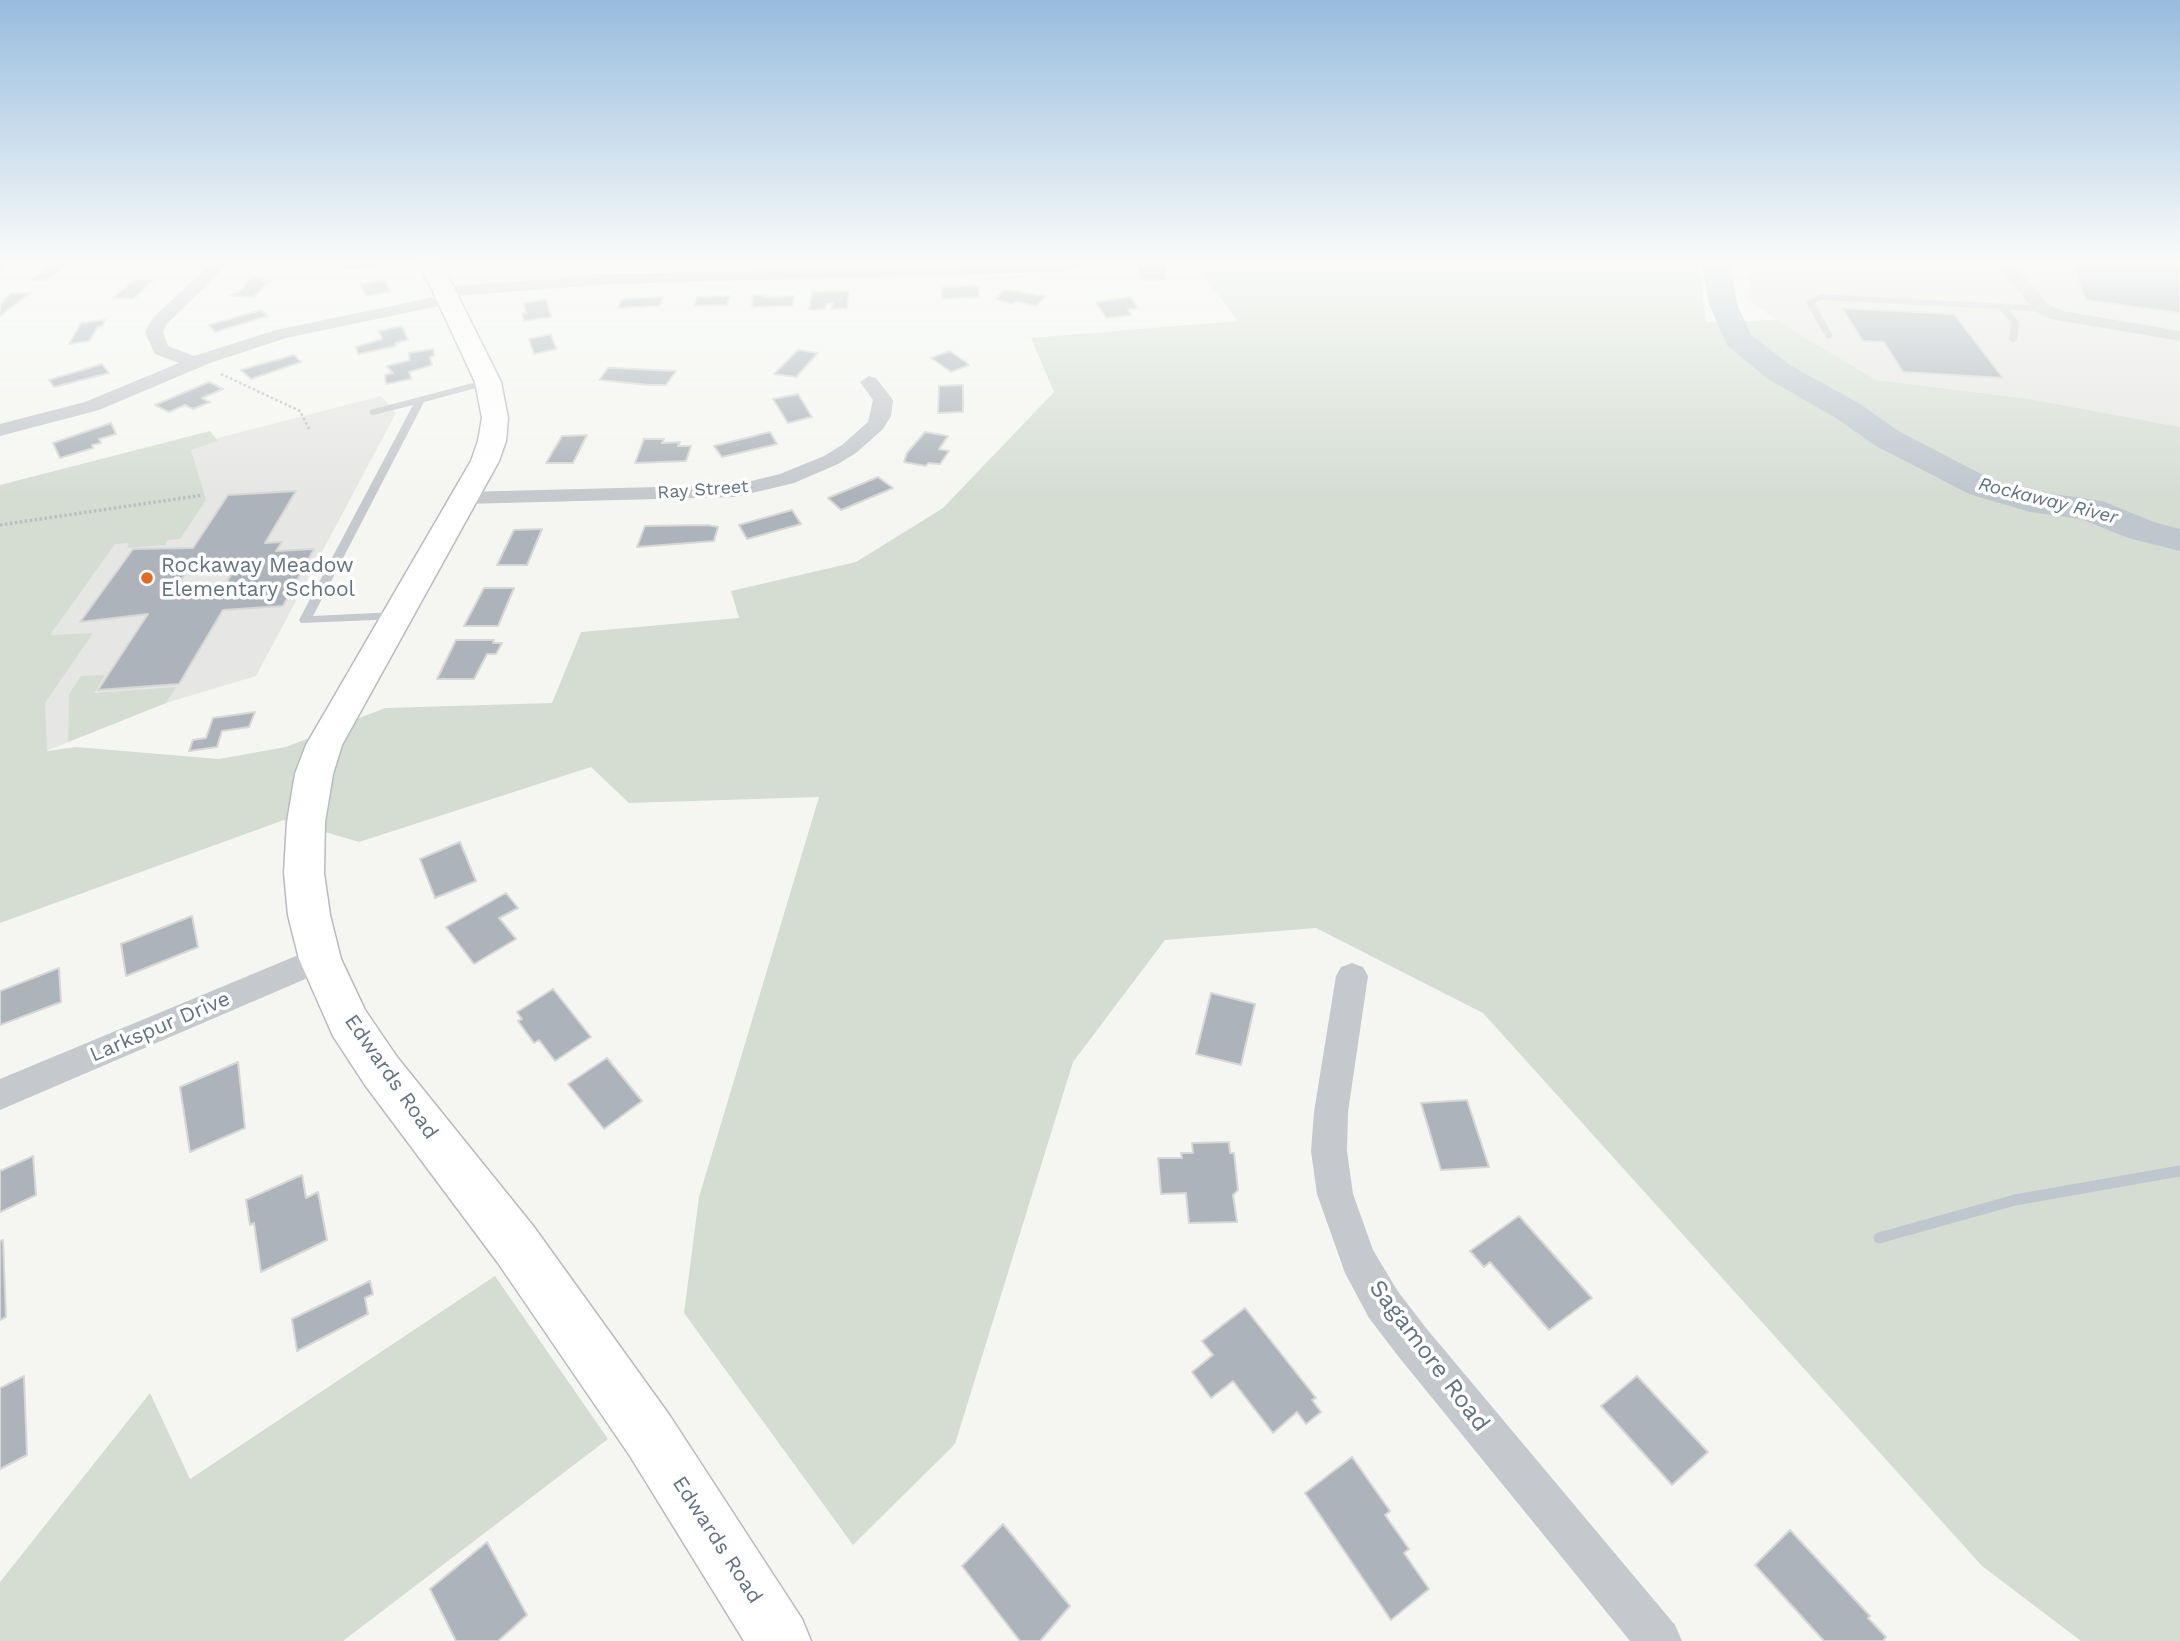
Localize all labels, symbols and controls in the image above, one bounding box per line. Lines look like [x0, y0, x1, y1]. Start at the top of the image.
water label: Rockaway River [1976, 473, 2120, 529]
street label: Ray Street [657, 476, 749, 504]
place label: Rockaway Meadow Elementary School [161, 553, 355, 603]
marker: Rockaway Meadow Elementary School [139, 570, 155, 586]
street label: Larkspur Drive [86, 986, 234, 1068]
street label: Edwards Road [339, 1010, 443, 1144]
street label: Sagamore Road [1363, 1275, 1495, 1437]
street label: Edwards Road [667, 1472, 767, 1608]

